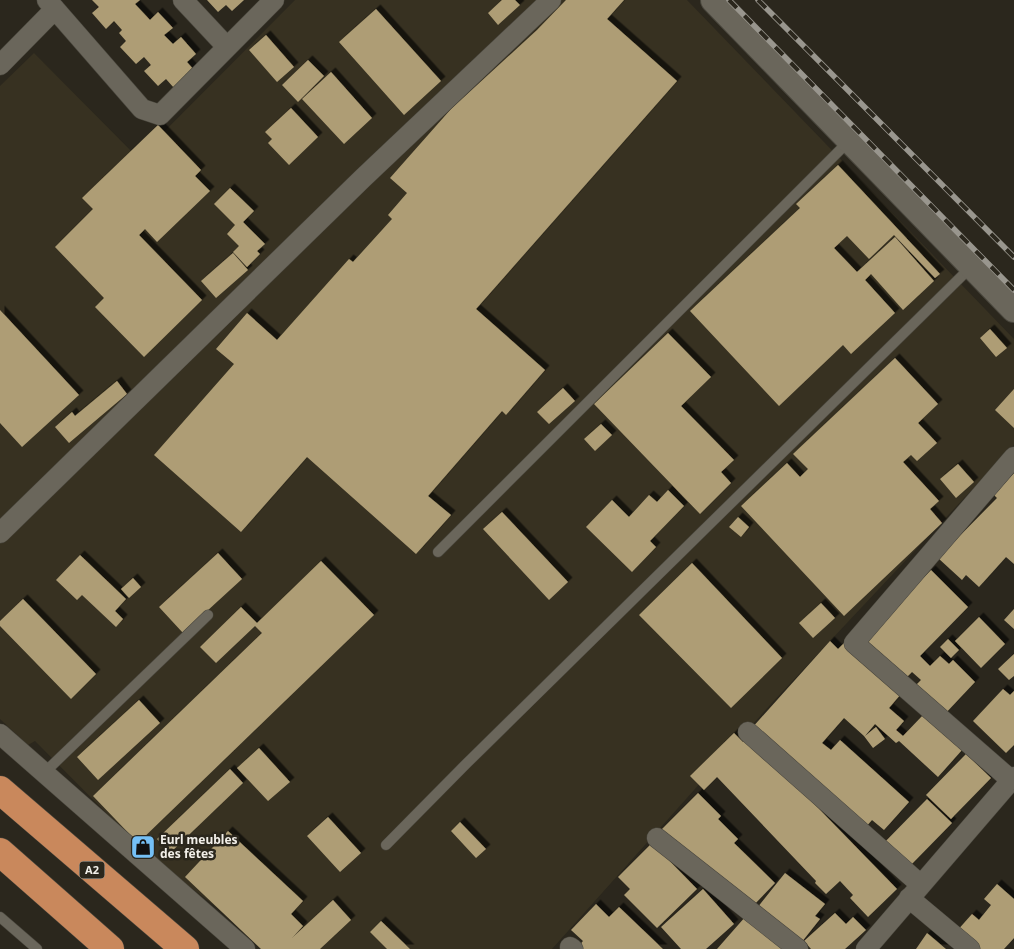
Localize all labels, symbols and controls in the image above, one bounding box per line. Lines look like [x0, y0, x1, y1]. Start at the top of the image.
place label: Eurl meubles des fêtes [160, 831, 238, 862]
shop icon: Eurl meubles des fêtes [130, 834, 156, 860]
road number: A2 [80, 862, 104, 878]

